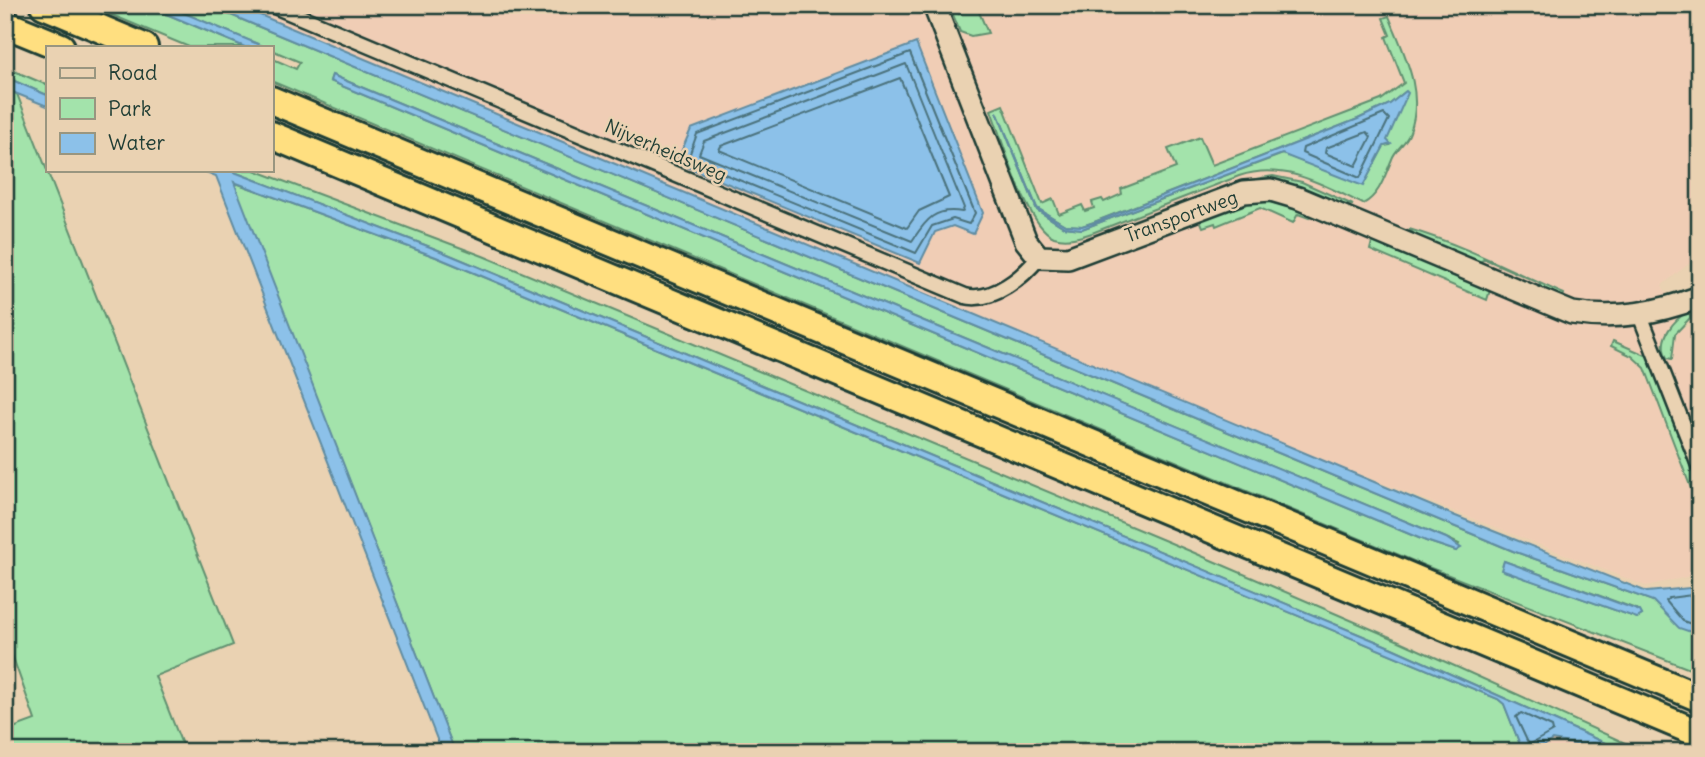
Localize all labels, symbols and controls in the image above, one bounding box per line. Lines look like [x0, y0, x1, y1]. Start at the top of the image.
legend [46, 46, 273, 172]
text: Road [108, 59, 157, 86]
text: Park [108, 95, 151, 122]
street label: Nijverheidsweg [602, 114, 730, 186]
text: Water [108, 129, 166, 156]
street label: Transportweg [1121, 185, 1241, 247]

